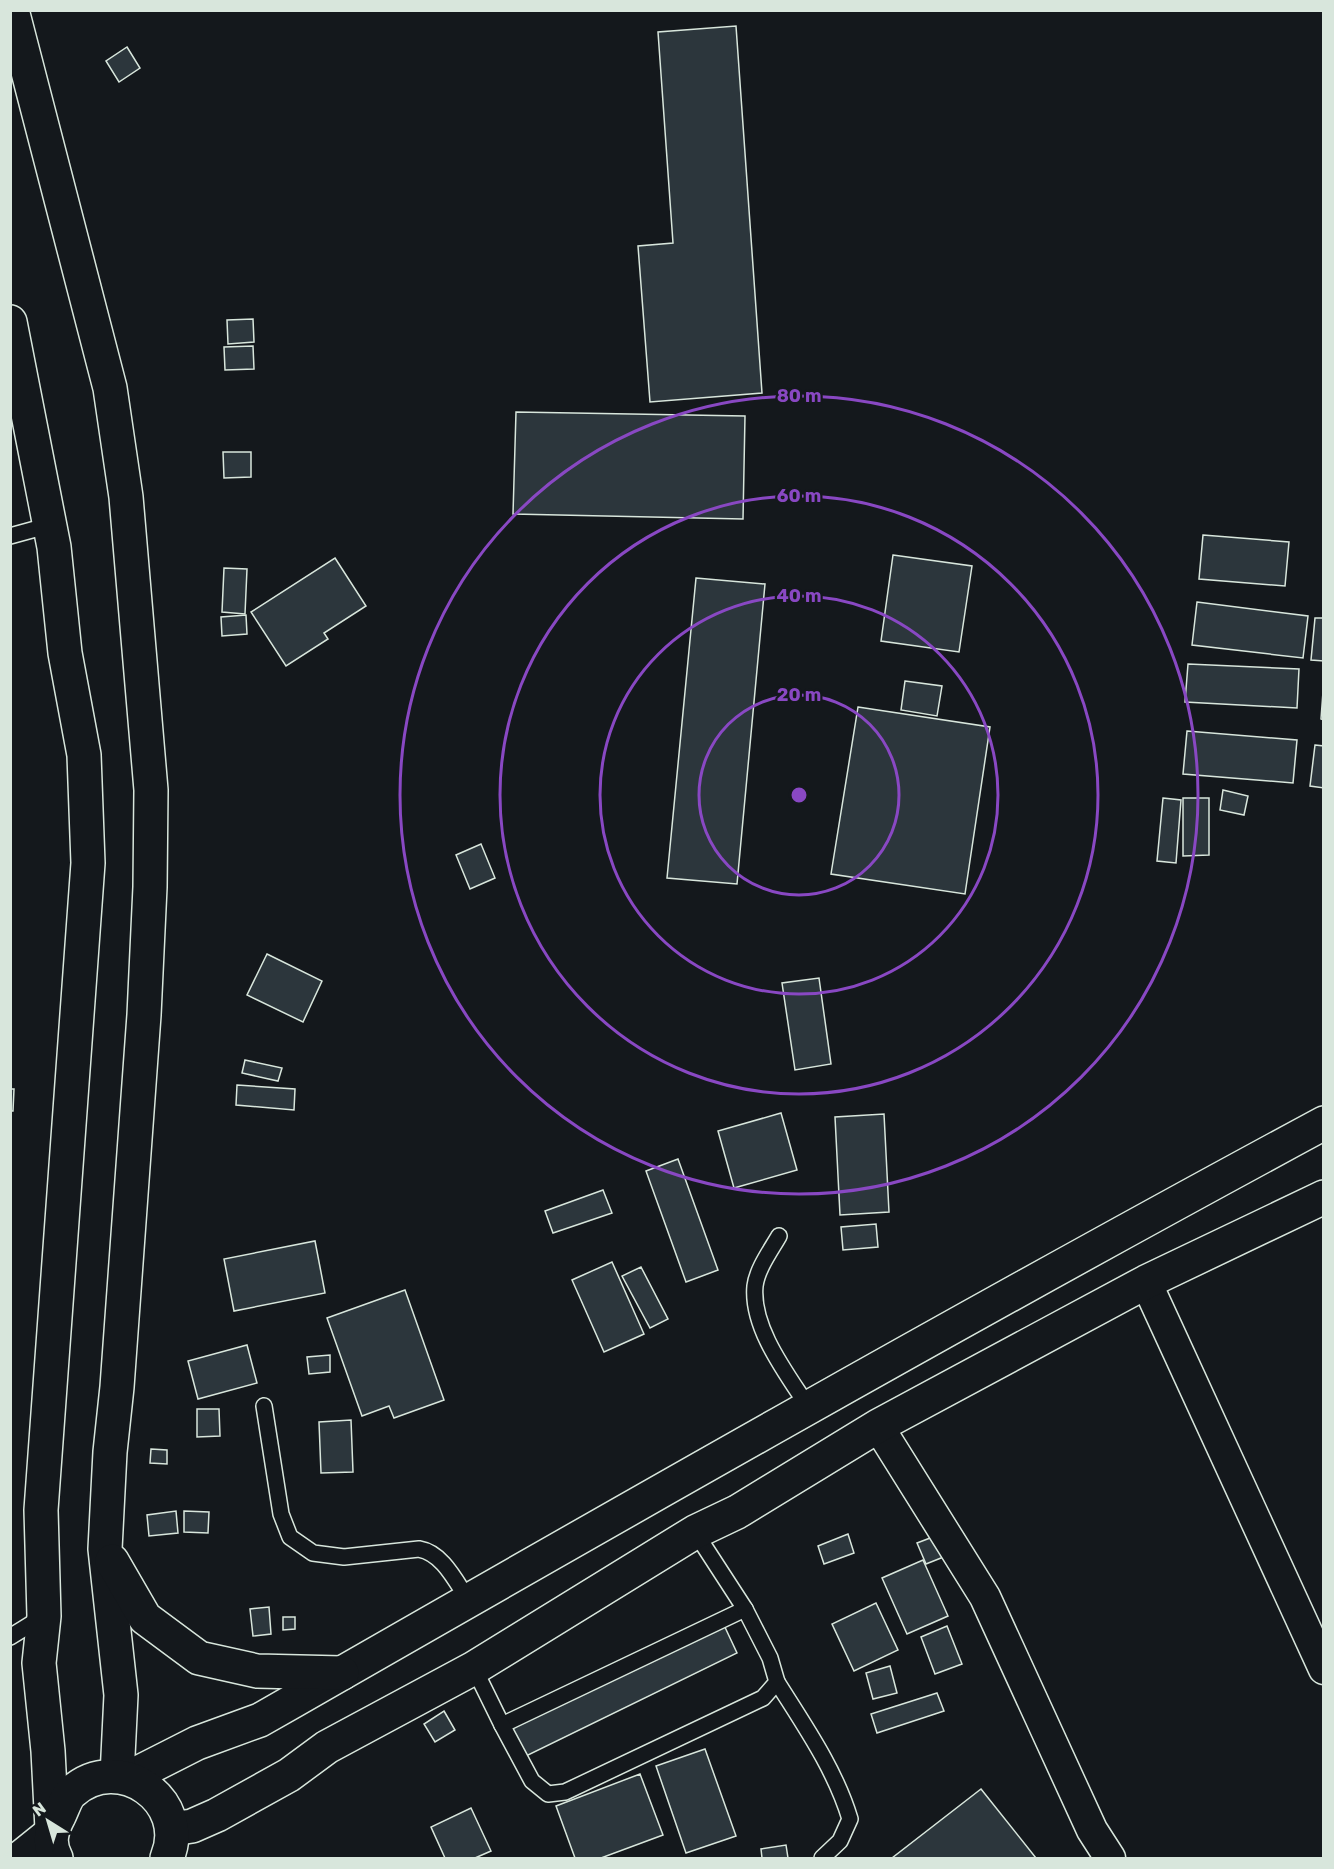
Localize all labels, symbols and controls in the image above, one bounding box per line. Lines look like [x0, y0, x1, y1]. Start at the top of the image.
text: 80 m [777, 385, 821, 407]
text: 60 m [777, 485, 821, 507]
text: 40 m [777, 585, 821, 607]
text: 20 m [777, 684, 821, 706]
centre of rings [789, 785, 809, 805]
north arrow [18, 1791, 78, 1851]
text: N [29, 1798, 50, 1820]

